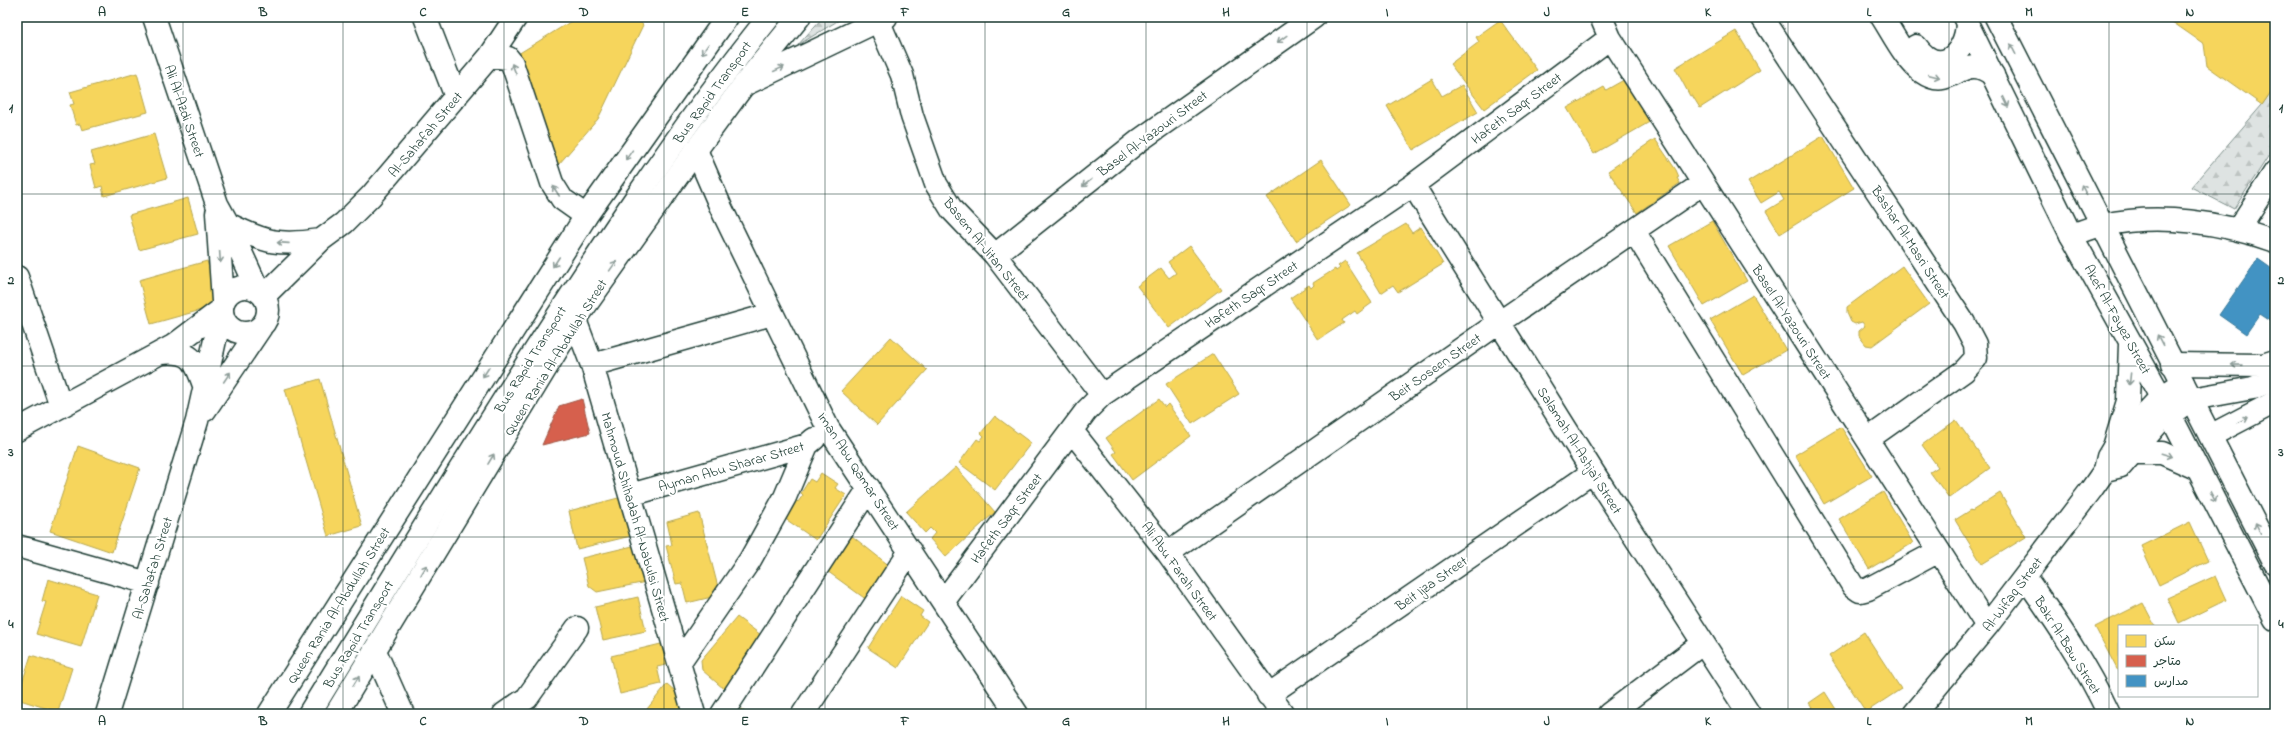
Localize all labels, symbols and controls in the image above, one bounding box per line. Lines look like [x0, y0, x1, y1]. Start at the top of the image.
text: A [98, 3, 106, 22]
text: B [258, 3, 268, 22]
text: C [419, 3, 427, 22]
text: D [578, 3, 589, 22]
text: E [741, 3, 749, 22]
text: F [900, 3, 910, 22]
text: G [1062, 3, 1070, 22]
text: H [1222, 3, 1230, 22]
text: I [1385, 3, 1389, 22]
text: J [1544, 3, 1550, 22]
text: K [1705, 3, 1712, 22]
text: L [1867, 3, 1873, 22]
text: M [2025, 3, 2033, 22]
text: N [2186, 3, 2195, 22]
one-way arrow [1276, 35, 1287, 43]
street label: Bus Rapid Transport [668, 37, 758, 150]
one-way arrow [701, 43, 709, 54]
one-way arrow [2009, 43, 2016, 55]
street label: Ali Al-Azdi Street [158, 62, 209, 161]
one-way arrow [510, 63, 518, 75]
one-way arrow [772, 65, 784, 72]
street label: Hafeth Saqr Street [1467, 68, 1567, 150]
one-way arrow [1927, 73, 1940, 81]
street label: Basel Al-Yazouri Street [1093, 86, 1213, 183]
street label: Al-Sahafah Street [384, 87, 469, 182]
one-way arrow [2003, 96, 2010, 108]
text: 1 [9, 99, 14, 118]
text: 1 [2279, 99, 2284, 118]
one-way arrow [625, 149, 634, 160]
one-way arrow [1082, 178, 1093, 187]
street label: Bashar Al-Masri Street [1865, 181, 1954, 304]
one-way arrow [2080, 184, 2087, 196]
one-way arrow [552, 185, 560, 197]
street label: Basem Al-Jitan Street [937, 193, 1035, 307]
one-way arrow [277, 240, 290, 247]
one-way arrow [217, 250, 224, 263]
one-way arrow [552, 256, 560, 268]
street label: Hafeth Saqr Street [1201, 256, 1303, 334]
street label: Basel Al-Yazouri Street [1745, 260, 1836, 385]
one-way arrow [609, 261, 618, 272]
street label: Akef Al-Fayez Street [2077, 261, 2156, 379]
text: 2 [7, 271, 15, 290]
text: 2 [2277, 271, 2285, 290]
street label: Queen Rania Al-Abdullah Street [499, 275, 613, 440]
street label: Bus Rapid Transport [489, 302, 573, 418]
street label: Beit Soseen Street [1385, 328, 1486, 408]
one-way arrow [2156, 335, 2163, 347]
one-way arrow [2231, 361, 2244, 369]
one-way arrow [482, 366, 490, 378]
one-way arrow [223, 372, 231, 383]
one-way arrow [2126, 373, 2133, 386]
street label: Salamah Al-Ashja'i Street [1531, 383, 1627, 519]
street label: Iman Abu Qamar Street [811, 408, 904, 536]
street label: Mahmoud Shihadah Al-Nabulsi Street [594, 410, 675, 625]
one-way arrow [2236, 416, 2248, 423]
street label: Ayman Abu Sharar Street [656, 436, 807, 499]
text: 3 [7, 443, 14, 462]
text: 3 [2277, 443, 2284, 462]
one-way arrow [2160, 452, 2173, 459]
one-way arrow [488, 453, 496, 465]
street label: Hafeth Saqr Street [966, 469, 1049, 569]
one-way arrow [2210, 491, 2217, 503]
street label: Al-Sahafah Street [128, 514, 179, 622]
street label: Ali Abu Farah Street [1135, 518, 1222, 626]
street label: Queen Rania Al-Abdullah Street [282, 523, 396, 688]
one-way arrow [2254, 523, 2261, 535]
street label: Beit Ijza Street [1391, 551, 1473, 618]
street label: Al-Wifaq Street [1978, 553, 2049, 637]
one-way arrow [420, 565, 428, 576]
street label: Bus Rapid Transport [318, 577, 400, 694]
street label: Bakr Al-Baw Street [2028, 592, 2105, 699]
text: 4 [7, 615, 14, 634]
text: 4 [2277, 615, 2284, 634]
legend [2118, 625, 2258, 697]
text: سكن [2154, 633, 2176, 651]
text: متاجر [2153, 653, 2181, 671]
text: مدارس [2154, 673, 2188, 691]
one-way arrow [353, 675, 361, 687]
text: A [98, 712, 106, 731]
text: B [258, 712, 268, 731]
text: C [419, 712, 427, 731]
text: D [578, 712, 589, 731]
text: E [741, 712, 749, 731]
text: F [900, 712, 910, 731]
text: G [1062, 712, 1070, 731]
text: H [1222, 712, 1230, 731]
text: I [1385, 712, 1389, 731]
text: J [1544, 712, 1550, 731]
text: K [1705, 712, 1712, 731]
text: L [1867, 712, 1873, 731]
text: M [2025, 712, 2033, 731]
text: N [2186, 712, 2195, 731]

